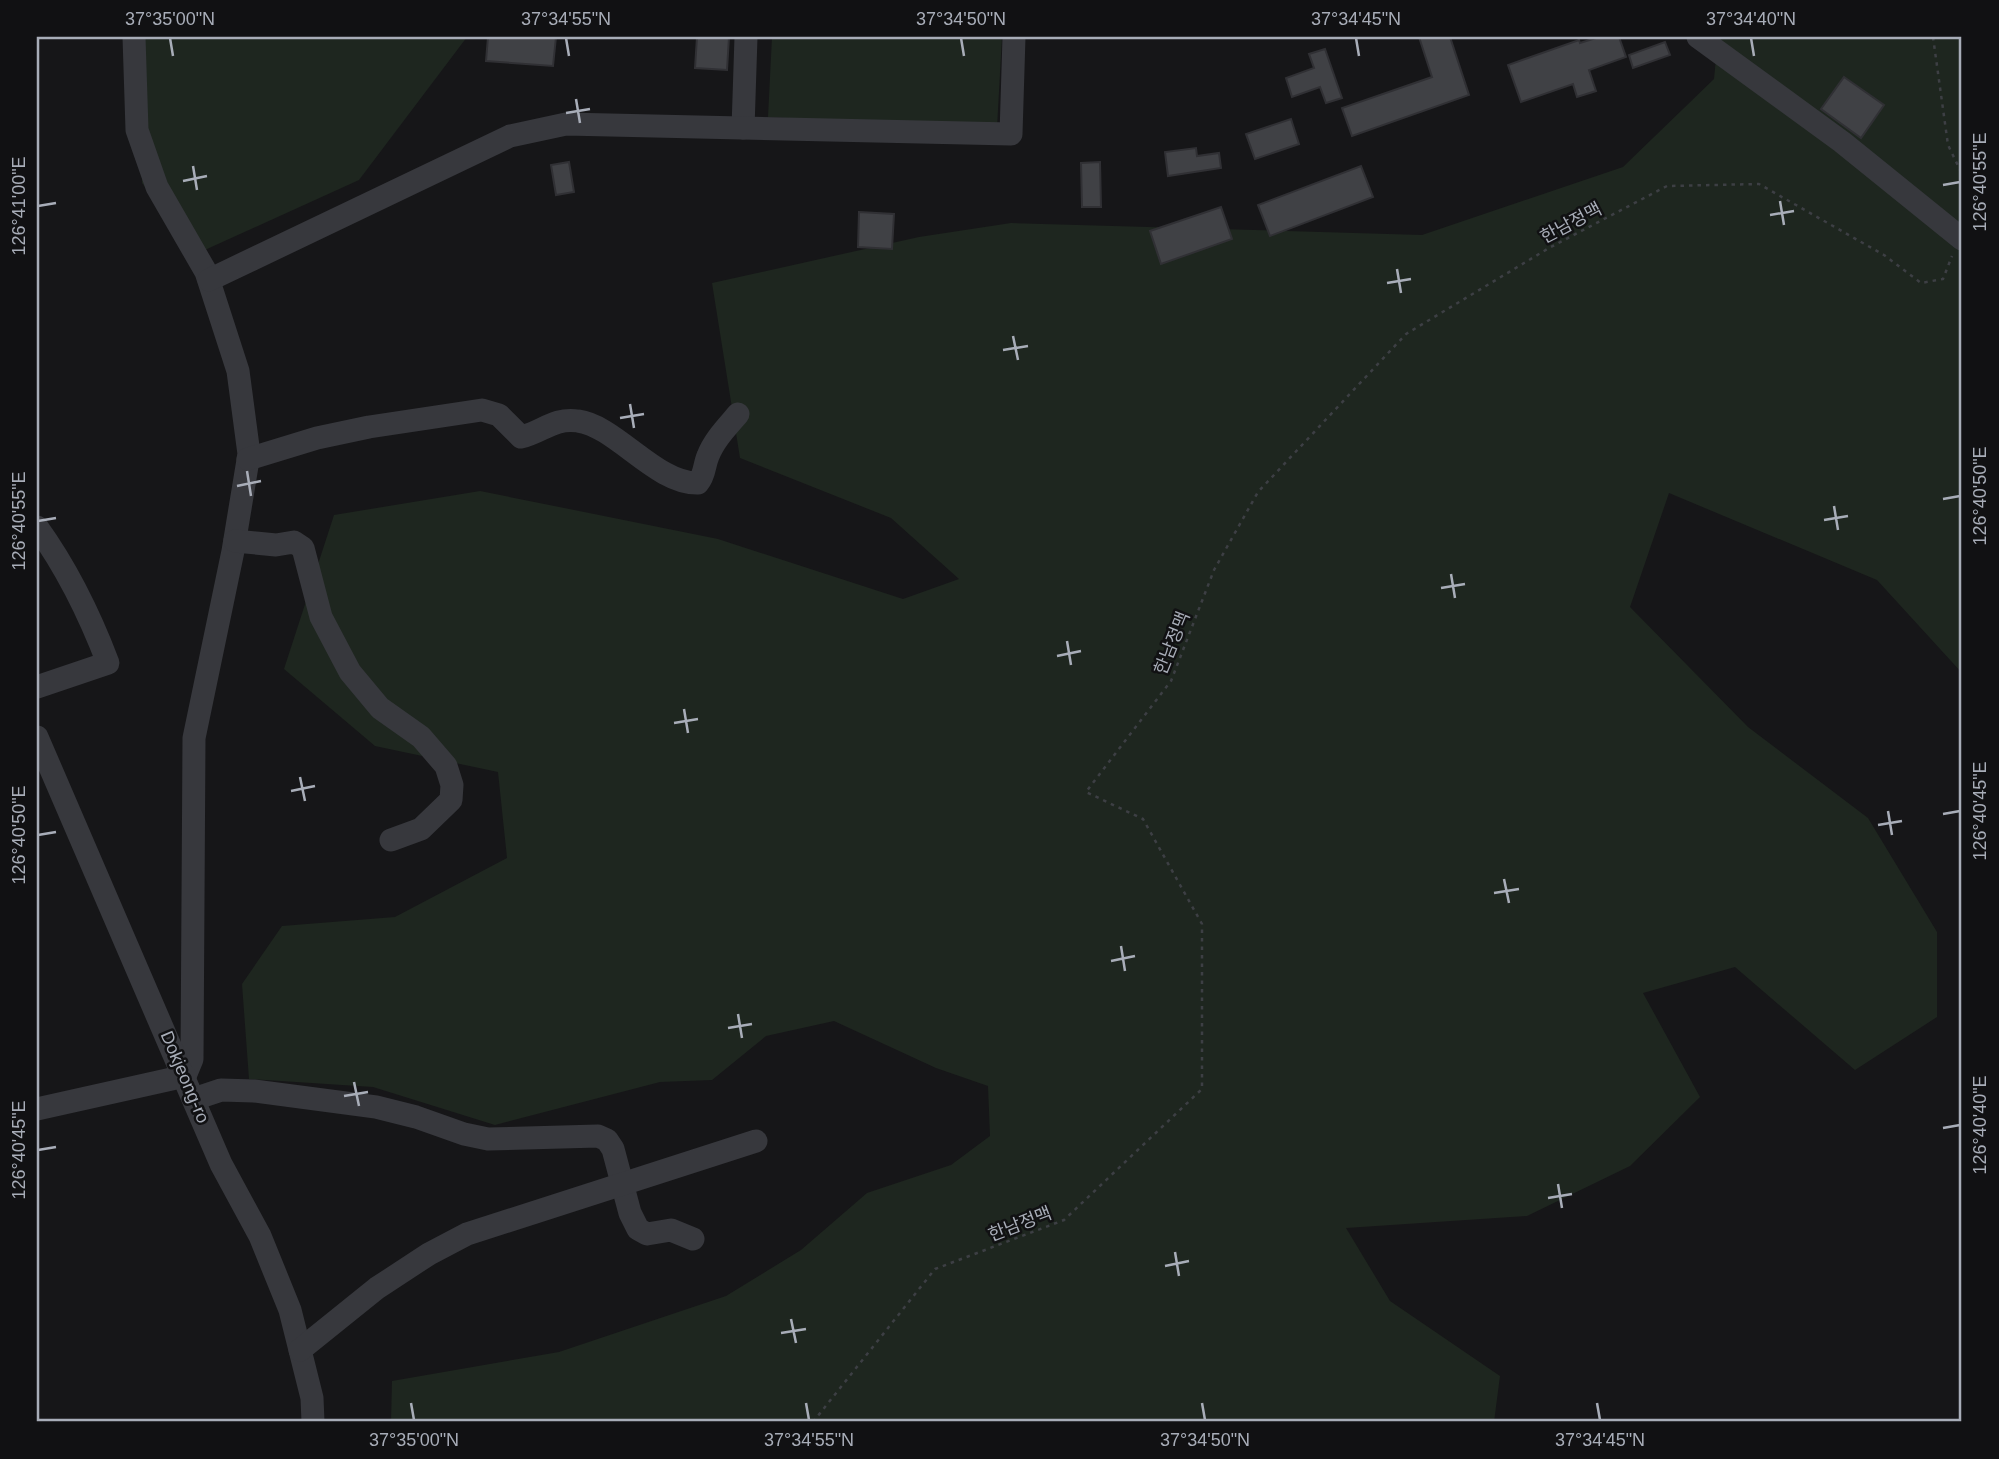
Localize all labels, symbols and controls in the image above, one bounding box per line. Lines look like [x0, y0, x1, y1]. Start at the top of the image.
text: 37°35'00"N [125, 9, 215, 29]
text: 37°34'55"N [521, 9, 611, 29]
text: 37°34'50"N [916, 9, 1006, 29]
text: 37°34'45"N [1311, 9, 1401, 29]
text: 37°34'40"N [1706, 9, 1796, 29]
text: 126°40'55"E [1970, 132, 1990, 232]
text: 126°41'00"E [9, 156, 29, 256]
street label: 한남정맥 [1537, 199, 1605, 247]
text: 126°40'50"E [1970, 446, 1990, 546]
text: 126°40'55"E [9, 471, 29, 571]
street label: 한남정맥 [1150, 609, 1194, 677]
text: 126°40'45"E [1970, 761, 1990, 861]
text: 126°40'50"E [9, 785, 29, 885]
street label: Dokjeong-ro [157, 1028, 213, 1126]
text: 126°40'40"E [1970, 1075, 1990, 1175]
text: 126°40'45"E [9, 1100, 29, 1200]
street label: 한남정맥 [985, 1203, 1055, 1245]
text: 37°35'00"N [369, 1430, 459, 1450]
text: 37°34'55"N [764, 1430, 854, 1450]
text: 37°34'50"N [1160, 1430, 1250, 1450]
text: 37°34'45"N [1555, 1430, 1645, 1450]

